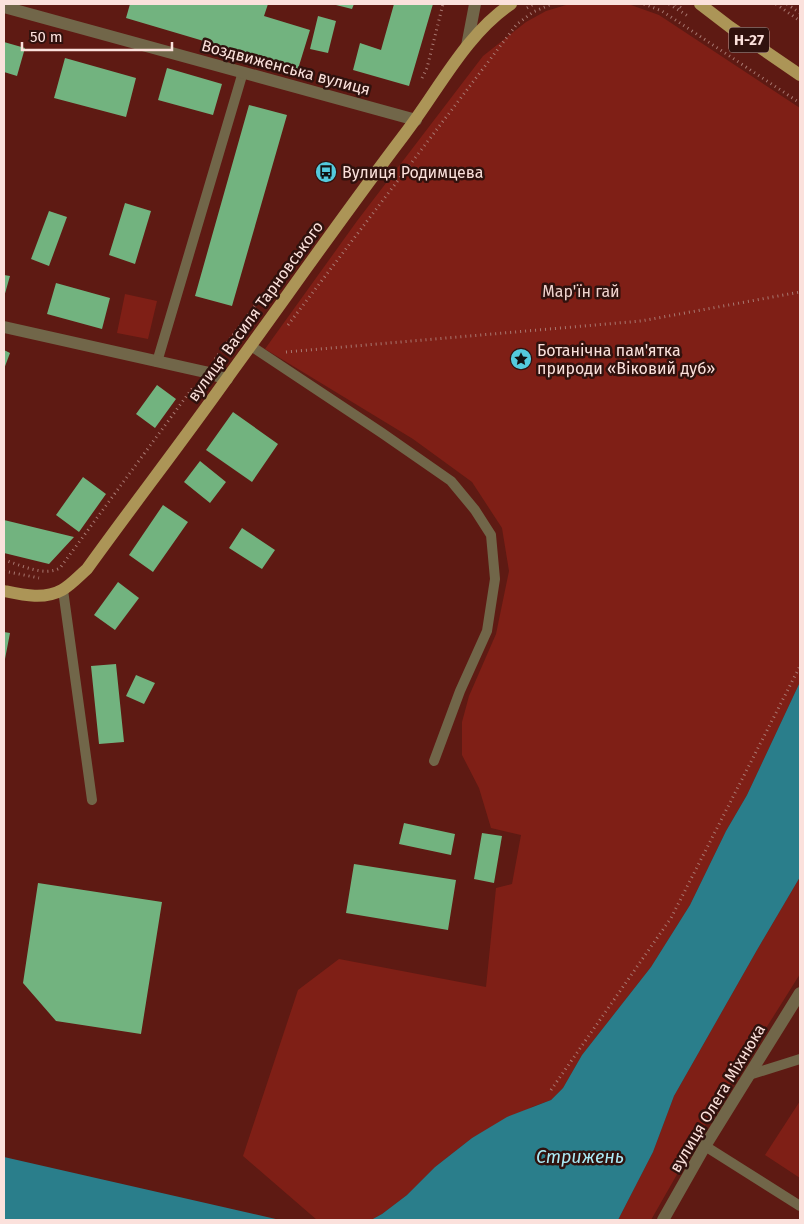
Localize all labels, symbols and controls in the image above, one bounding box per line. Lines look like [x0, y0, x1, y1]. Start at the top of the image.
scale bar [22, 20, 172, 52]
text: 50 m [30, 28, 63, 46]
road number: Н-27 [729, 28, 769, 52]
street label: Воздвиженська вулиця [199, 36, 372, 99]
bus stop icon: Вулиця Родимцева [314, 160, 338, 184]
place label: Вулиця Родимцева [342, 163, 483, 182]
street label: вулиця Василя Тарновського [184, 217, 327, 405]
park label: Мар'їн гай [542, 282, 620, 301]
place label: Ботанічна пам'ятка природи «Віковий дуб» [537, 341, 715, 378]
place icon: Ботанічна пам'ятка природи «Віковий дуб» [509, 347, 533, 371]
street label: вулиця Олега Міхнюка [666, 1021, 769, 1176]
water label: Стрижень [536, 1146, 624, 1168]

